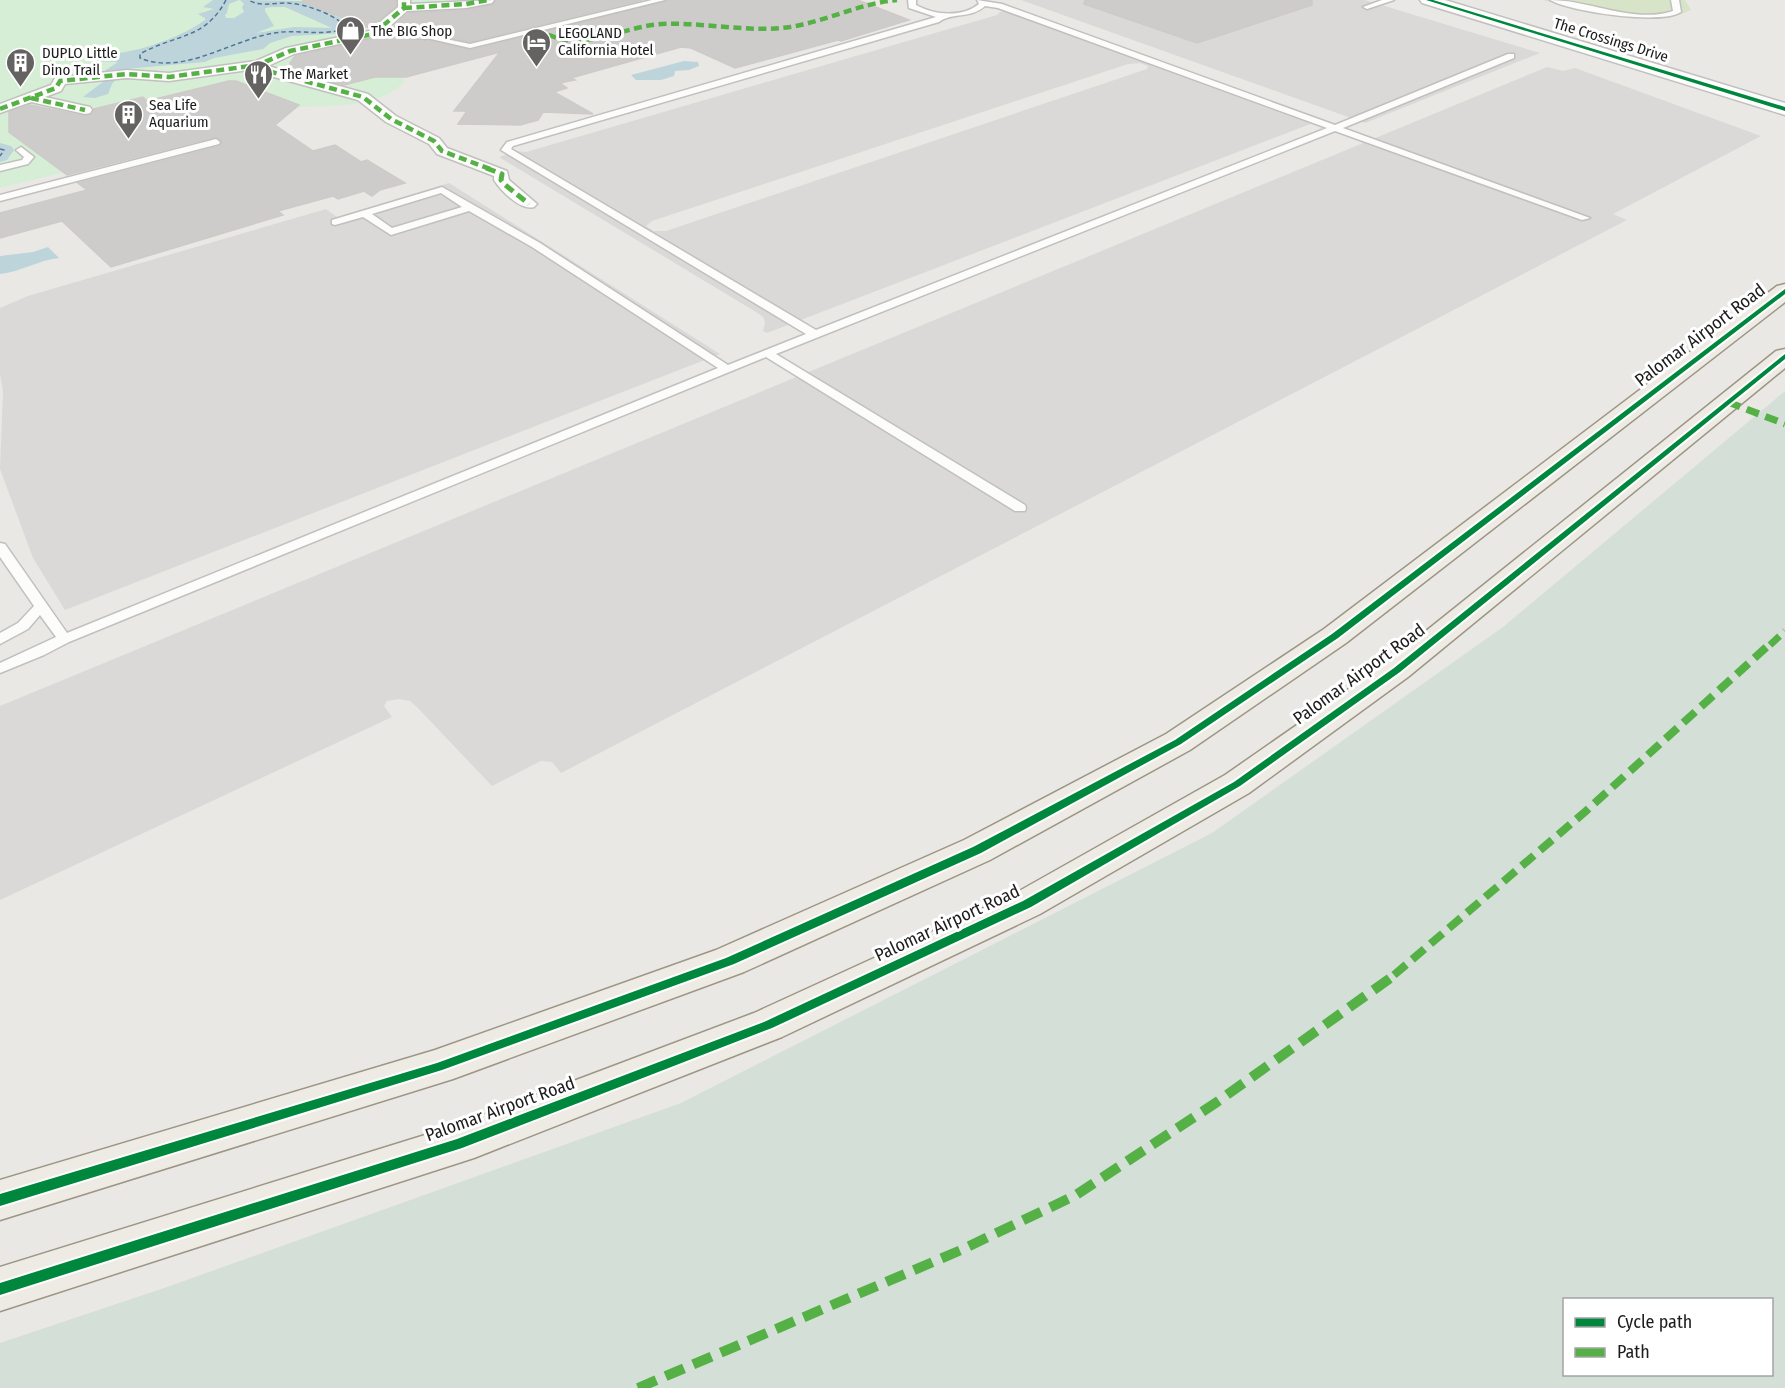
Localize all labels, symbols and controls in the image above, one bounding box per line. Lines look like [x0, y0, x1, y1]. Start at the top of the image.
street label: The Crossings Drive [1552, 14, 1670, 66]
shop icon: The BIG Shop [334, 15, 366, 57]
place label: The BIG Shop [371, 22, 452, 40]
place label: LEGOLAND California Hotel [558, 24, 654, 59]
hotel icon: LEGOLAND California Hotel [521, 26, 553, 68]
place label: DUPLO Little Dino Trail [42, 44, 118, 79]
building icon: DUPLO Little Dino Trail [5, 46, 37, 88]
restaurant icon: The Market [243, 58, 275, 100]
place label: The Market [280, 65, 348, 83]
place label: Sea Life Aquarium [149, 96, 209, 131]
building icon: Sea Life Aquarium [112, 98, 144, 140]
street label: Palomar Airport Road [1630, 279, 1770, 391]
street label: Palomar Airport Road [1289, 619, 1429, 729]
street label: Palomar Airport Road [871, 880, 1023, 966]
street label: Palomar Airport Road [422, 1072, 578, 1146]
legend [1563, 1298, 1773, 1376]
text: Cycle path [1617, 1311, 1692, 1333]
text: Path [1617, 1341, 1650, 1363]

